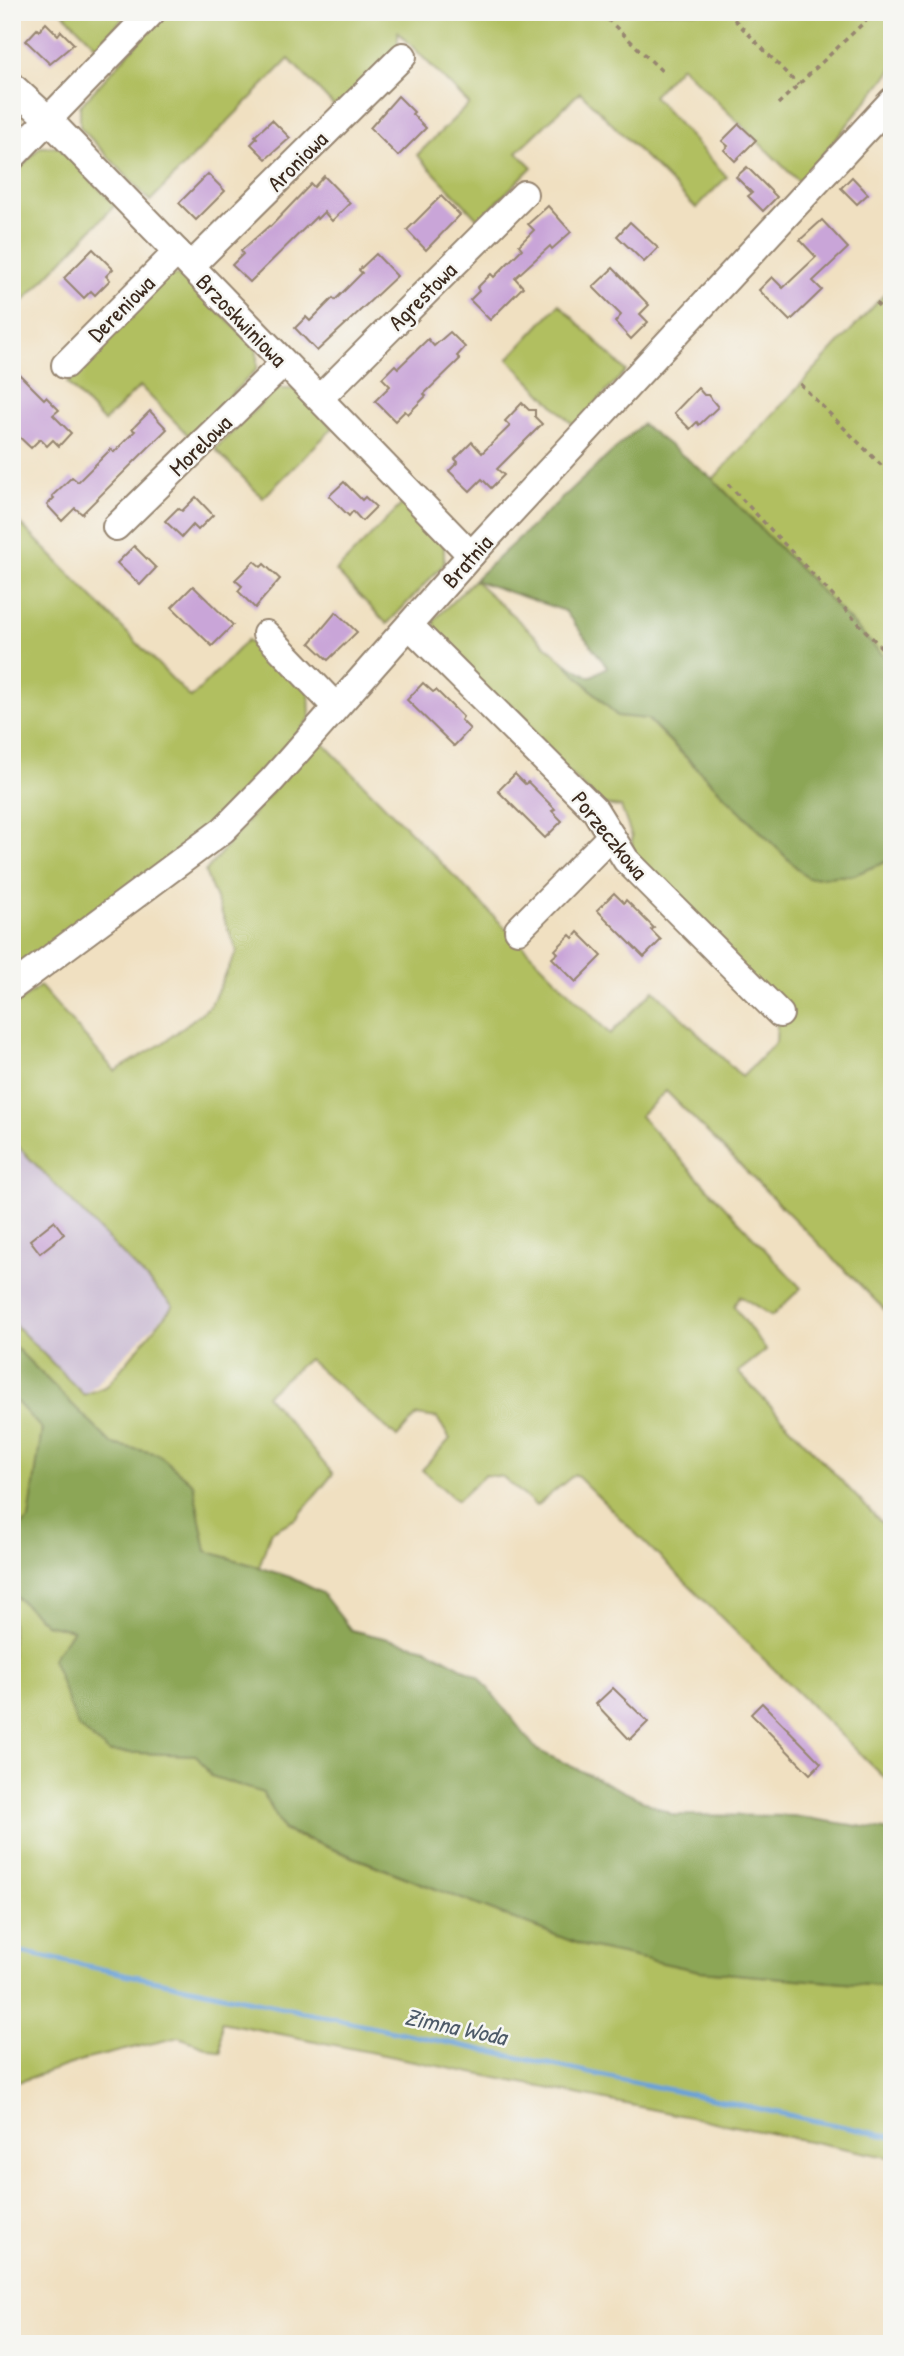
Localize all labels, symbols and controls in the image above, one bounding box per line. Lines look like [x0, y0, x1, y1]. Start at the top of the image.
street label: Aroniowa [260, 124, 334, 198]
street label: Agrestowa [381, 255, 463, 337]
street label: Brzoskwiniowa [190, 267, 294, 373]
street label: Dereniowa [81, 268, 161, 348]
street label: Morelowa [162, 407, 238, 483]
street label: Bratnia [435, 528, 499, 594]
street label: Porzeczkowa [565, 784, 655, 886]
water label: Zimna Woda [402, 2000, 512, 2053]

